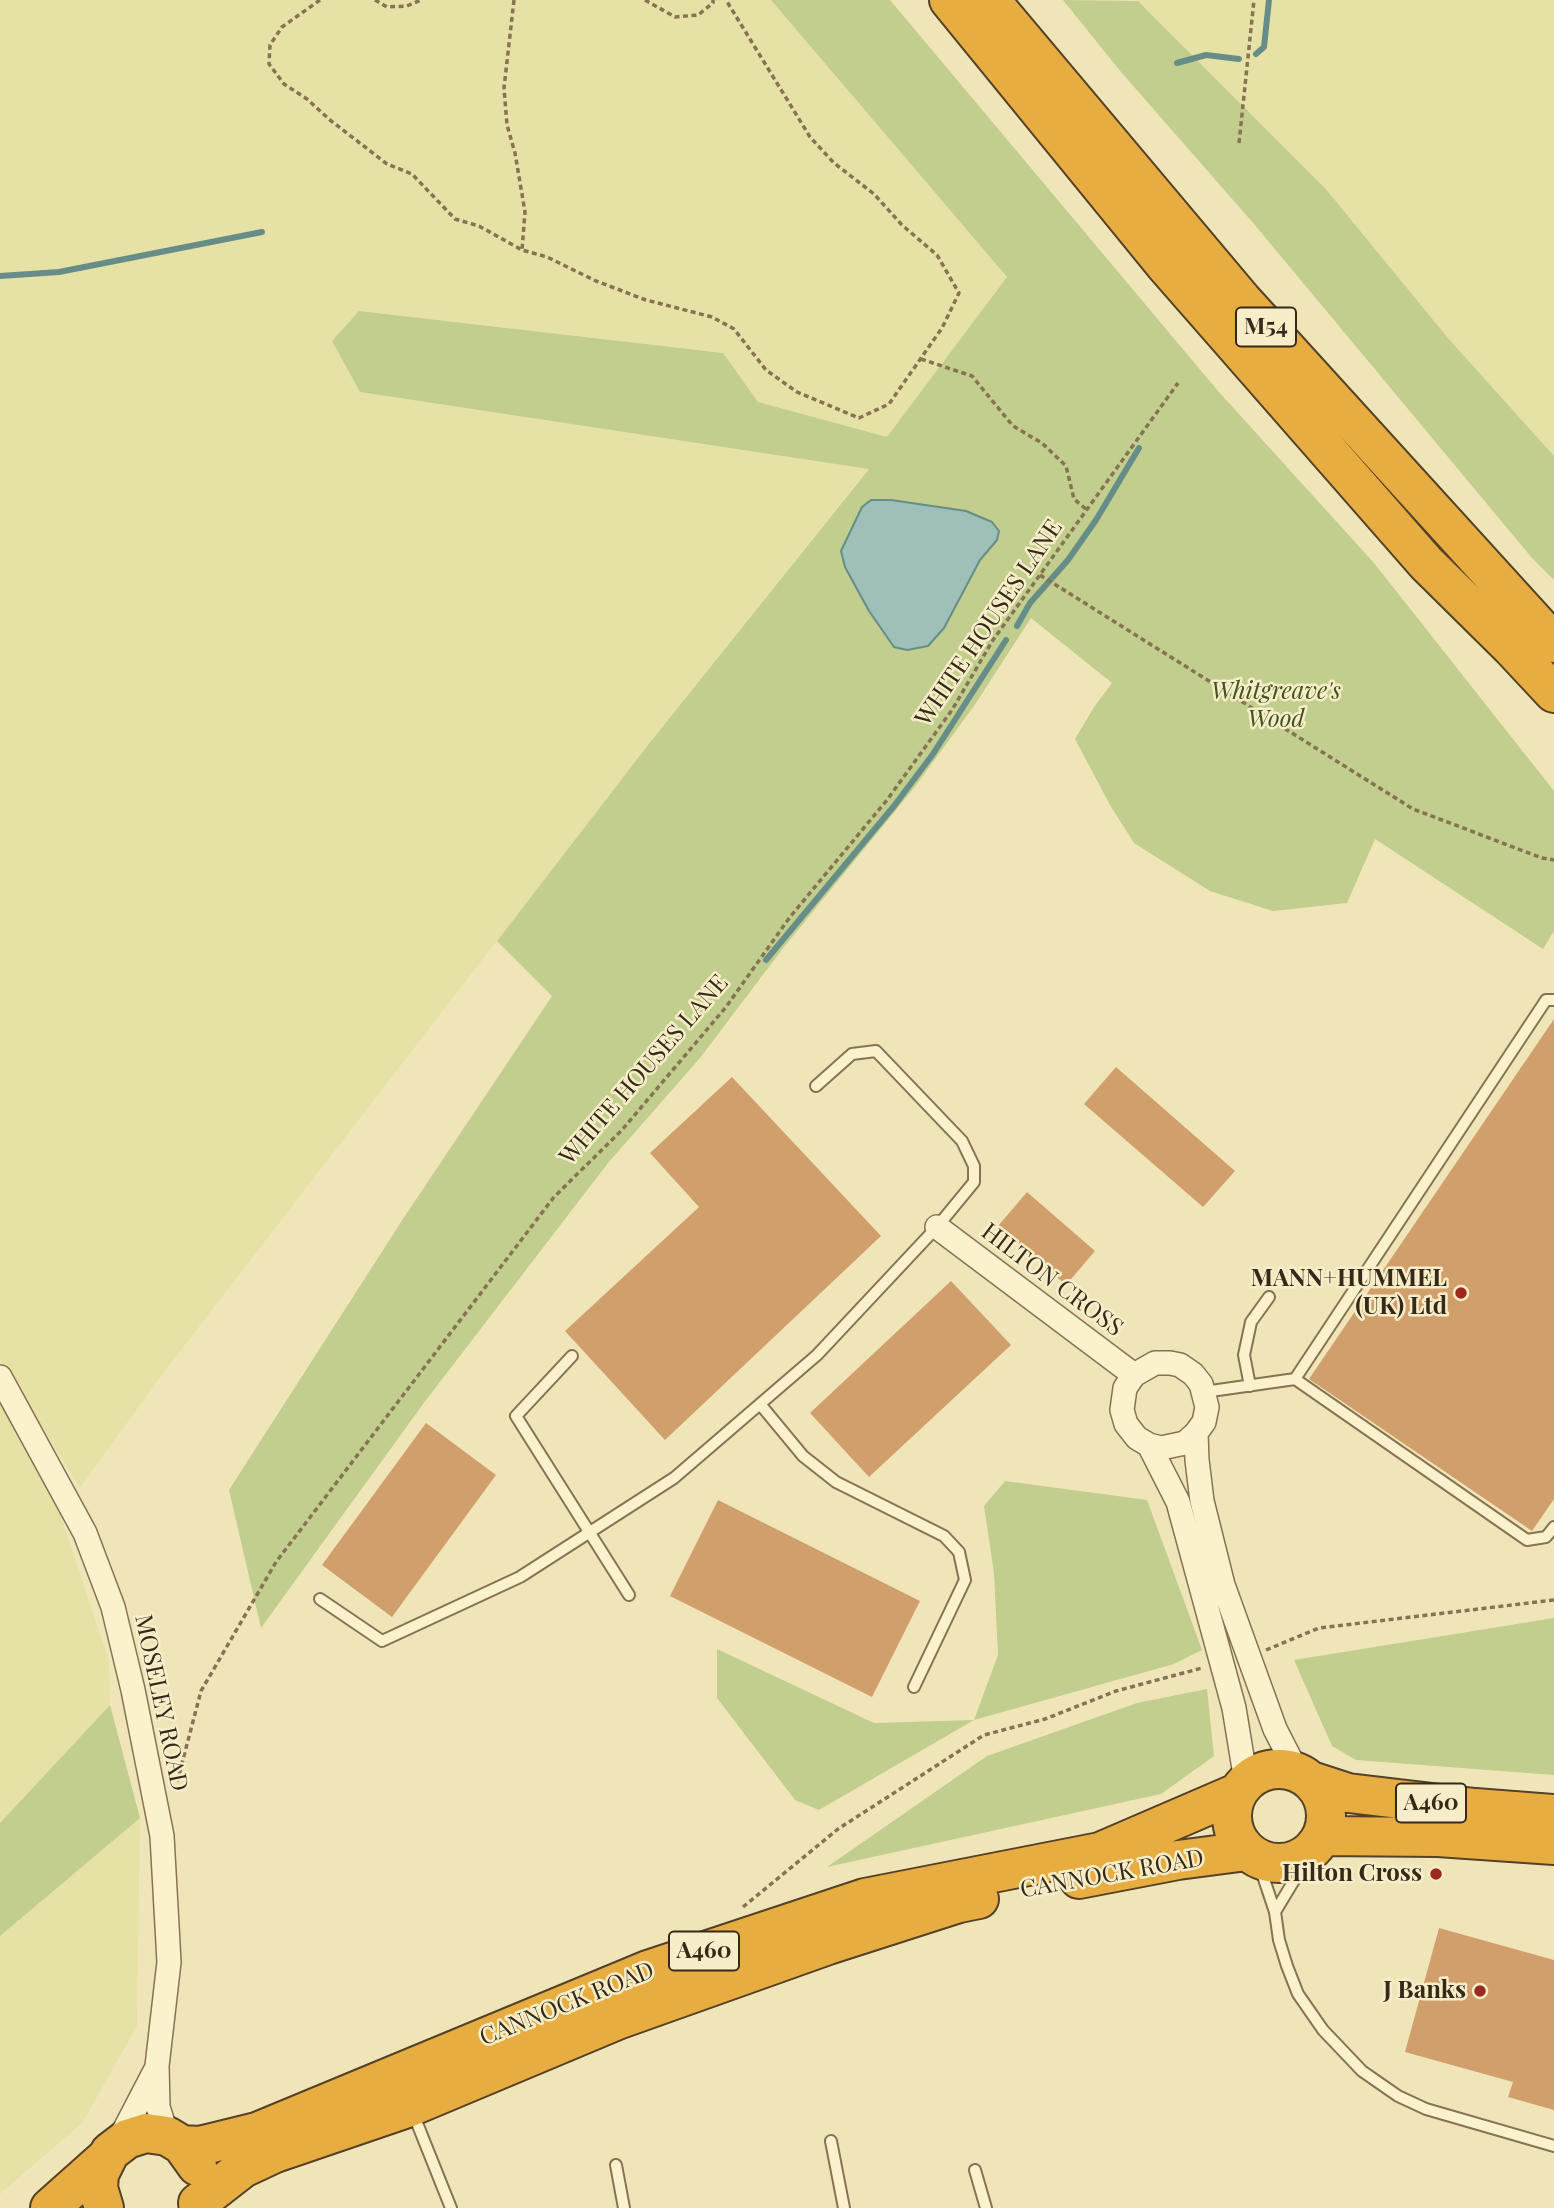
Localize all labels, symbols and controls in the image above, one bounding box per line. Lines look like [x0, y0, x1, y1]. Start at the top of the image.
road number: M54 [1236, 308, 1296, 346]
street label: WHITE HOUSES LANE [909, 514, 1069, 732]
park label: Whitgreave's Wood [1211, 678, 1341, 734]
street label: WHITE HOUSES LANE [554, 969, 734, 1171]
street label: HILTON CROSS [975, 1217, 1129, 1343]
place label: MANN+HUMMEL (UK) Ltd [1251, 1265, 1447, 1321]
marker: MANN+HUMMEL (UK) Ltd [1453, 1285, 1469, 1301]
street label: MOSELEY ROAD [128, 1612, 194, 1794]
road number: A460 [1396, 1784, 1466, 1822]
street label: CANNOCK ROAD [1018, 1844, 1206, 1904]
place label: Hilton Cross [1282, 1860, 1422, 1888]
marker: Hilton Cross [1428, 1866, 1444, 1882]
road number: A460 [669, 1932, 739, 1970]
street label: CANNOCK ROAD [475, 1956, 659, 2052]
place label: J Banks [1383, 1977, 1466, 2005]
marker: J Banks [1472, 1983, 1488, 1999]

